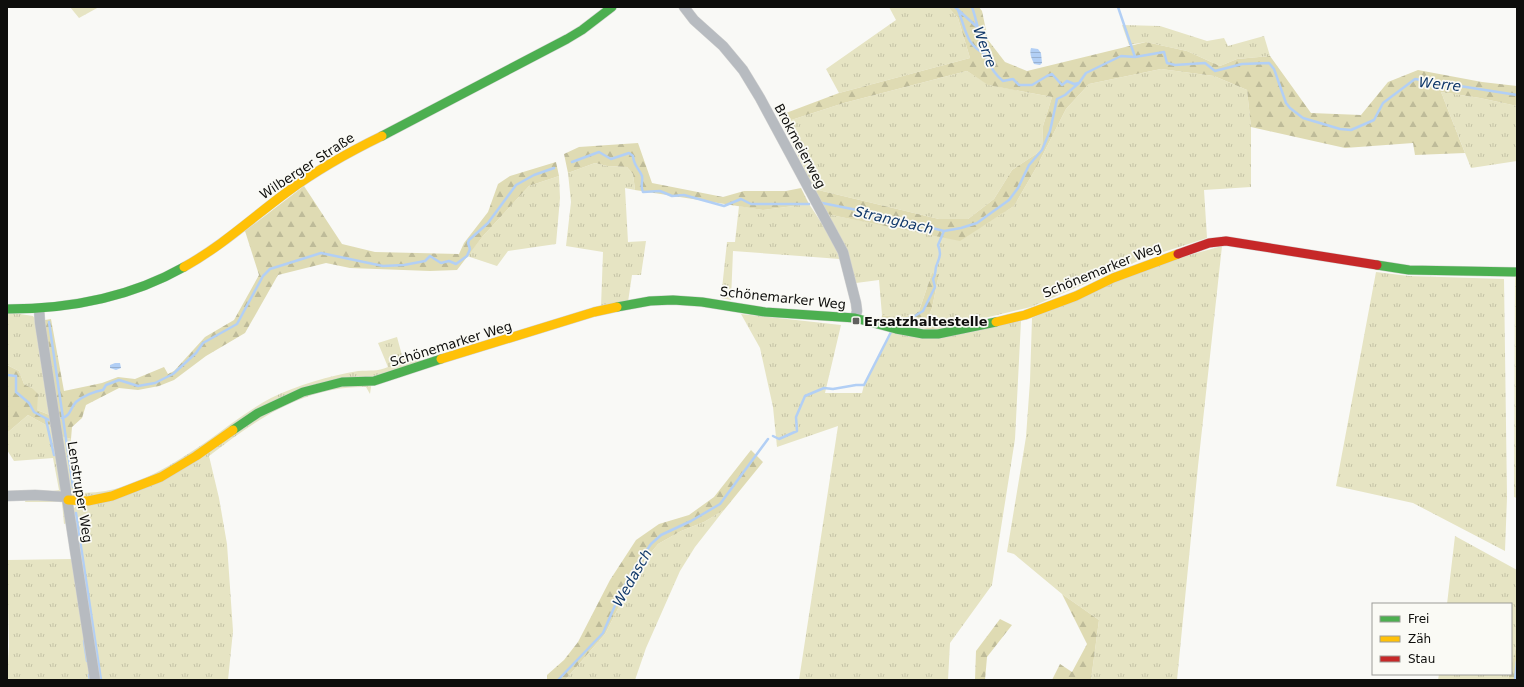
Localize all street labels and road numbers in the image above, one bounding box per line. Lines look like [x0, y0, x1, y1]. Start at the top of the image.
street label: Brokmeierweg [771, 101, 829, 191]
street label: Wilberger Straße [257, 130, 357, 202]
street label: Schönemarker Weg [1040, 239, 1164, 301]
street label: Schönemarker Weg [719, 284, 847, 312]
street label: Schönemarker Weg [388, 318, 514, 370]
street label: Lenstruper Weg [65, 440, 95, 544]

